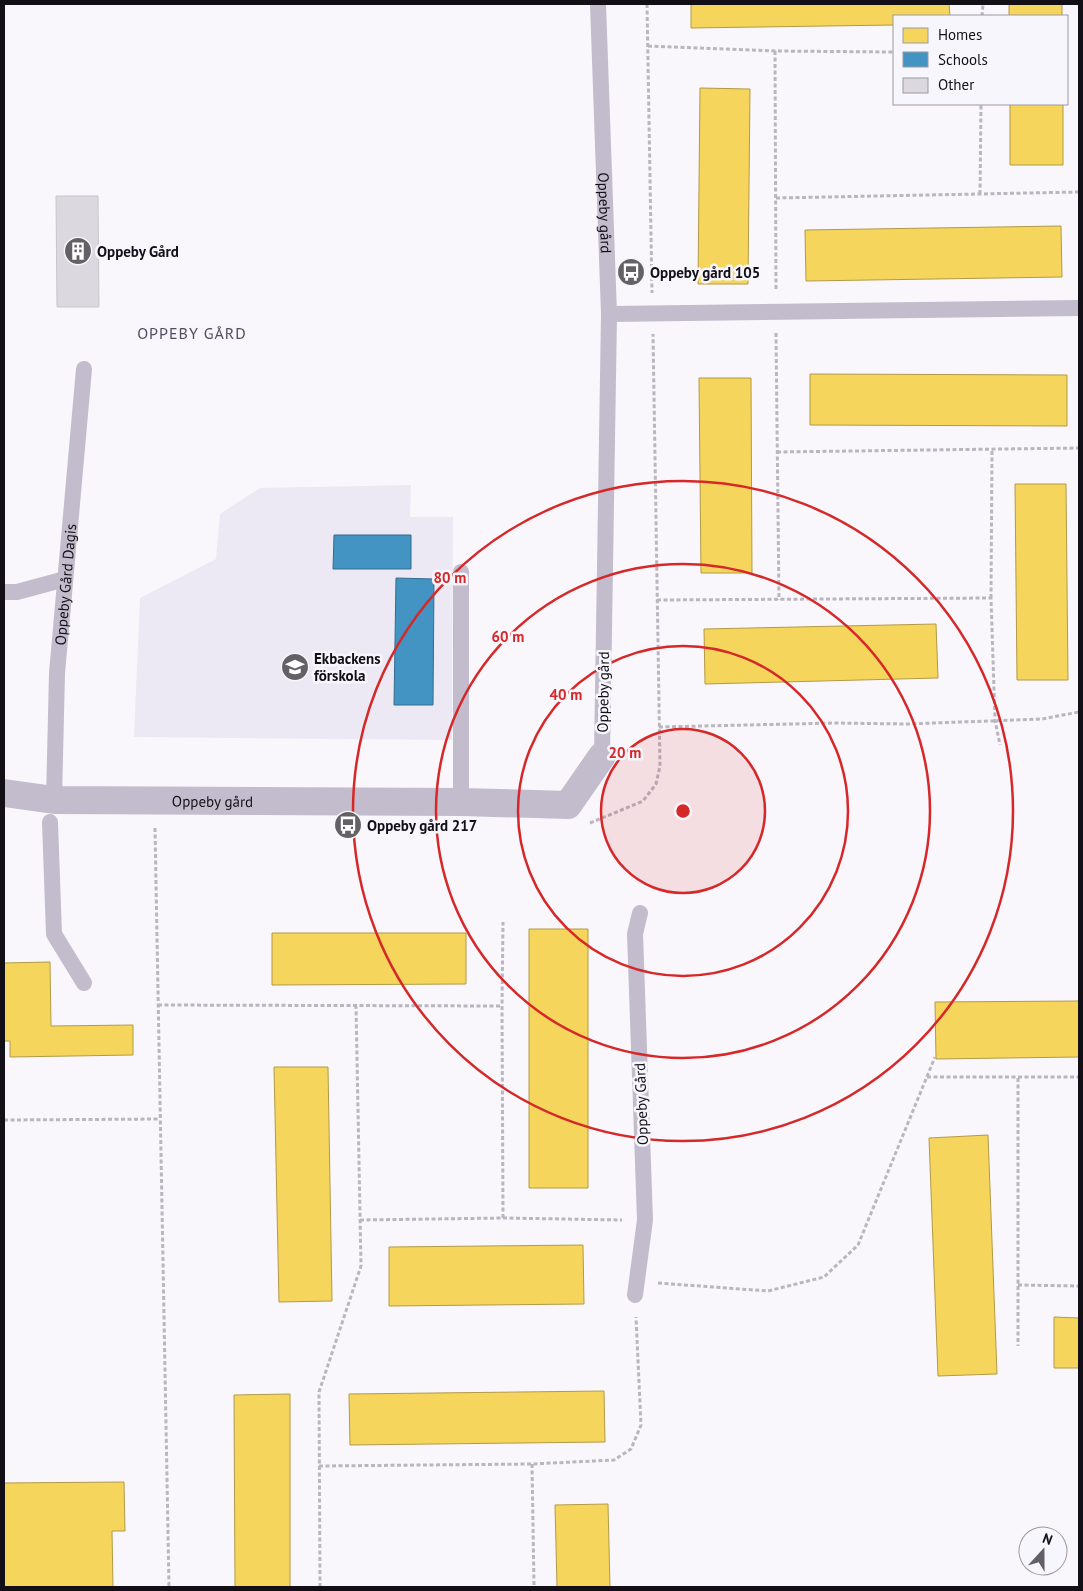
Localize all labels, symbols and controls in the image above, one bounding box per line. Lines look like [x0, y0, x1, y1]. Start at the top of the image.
legend [893, 15, 1068, 105]
text: Homes [938, 25, 982, 44]
text: Schools [938, 50, 988, 69]
text: Other [938, 75, 974, 94]
street label: Oppeby gård [594, 172, 616, 254]
building icon: Oppeby Gård [63, 236, 93, 266]
place label: Oppeby Gård [97, 242, 179, 261]
bus stop icon: Oppeby gård 105 [616, 257, 646, 287]
place label: Oppeby gård 105 [650, 263, 760, 282]
district label: OPPEBY GÅRD [137, 323, 247, 343]
street label: Oppeby Gård Dagis [50, 523, 80, 646]
text: 80 m [434, 568, 466, 587]
text: 60 m [492, 627, 524, 646]
place label: Ekbackens förskola [314, 649, 380, 685]
street label: Oppeby gård [593, 651, 613, 733]
school or university icon: Ekbackens förskola [280, 652, 310, 682]
text: 40 m [550, 685, 582, 704]
text: 20 m [609, 743, 641, 762]
street label: Oppeby gård [172, 791, 253, 810]
centre of rings [674, 802, 692, 820]
bus stop icon: Oppeby gård 217 [333, 810, 363, 840]
place label: Oppeby gård 217 [367, 816, 477, 835]
street label: Oppeby Gård [630, 1063, 652, 1145]
north arrow [1018, 1526, 1068, 1576]
text: N [1040, 1529, 1055, 1549]

